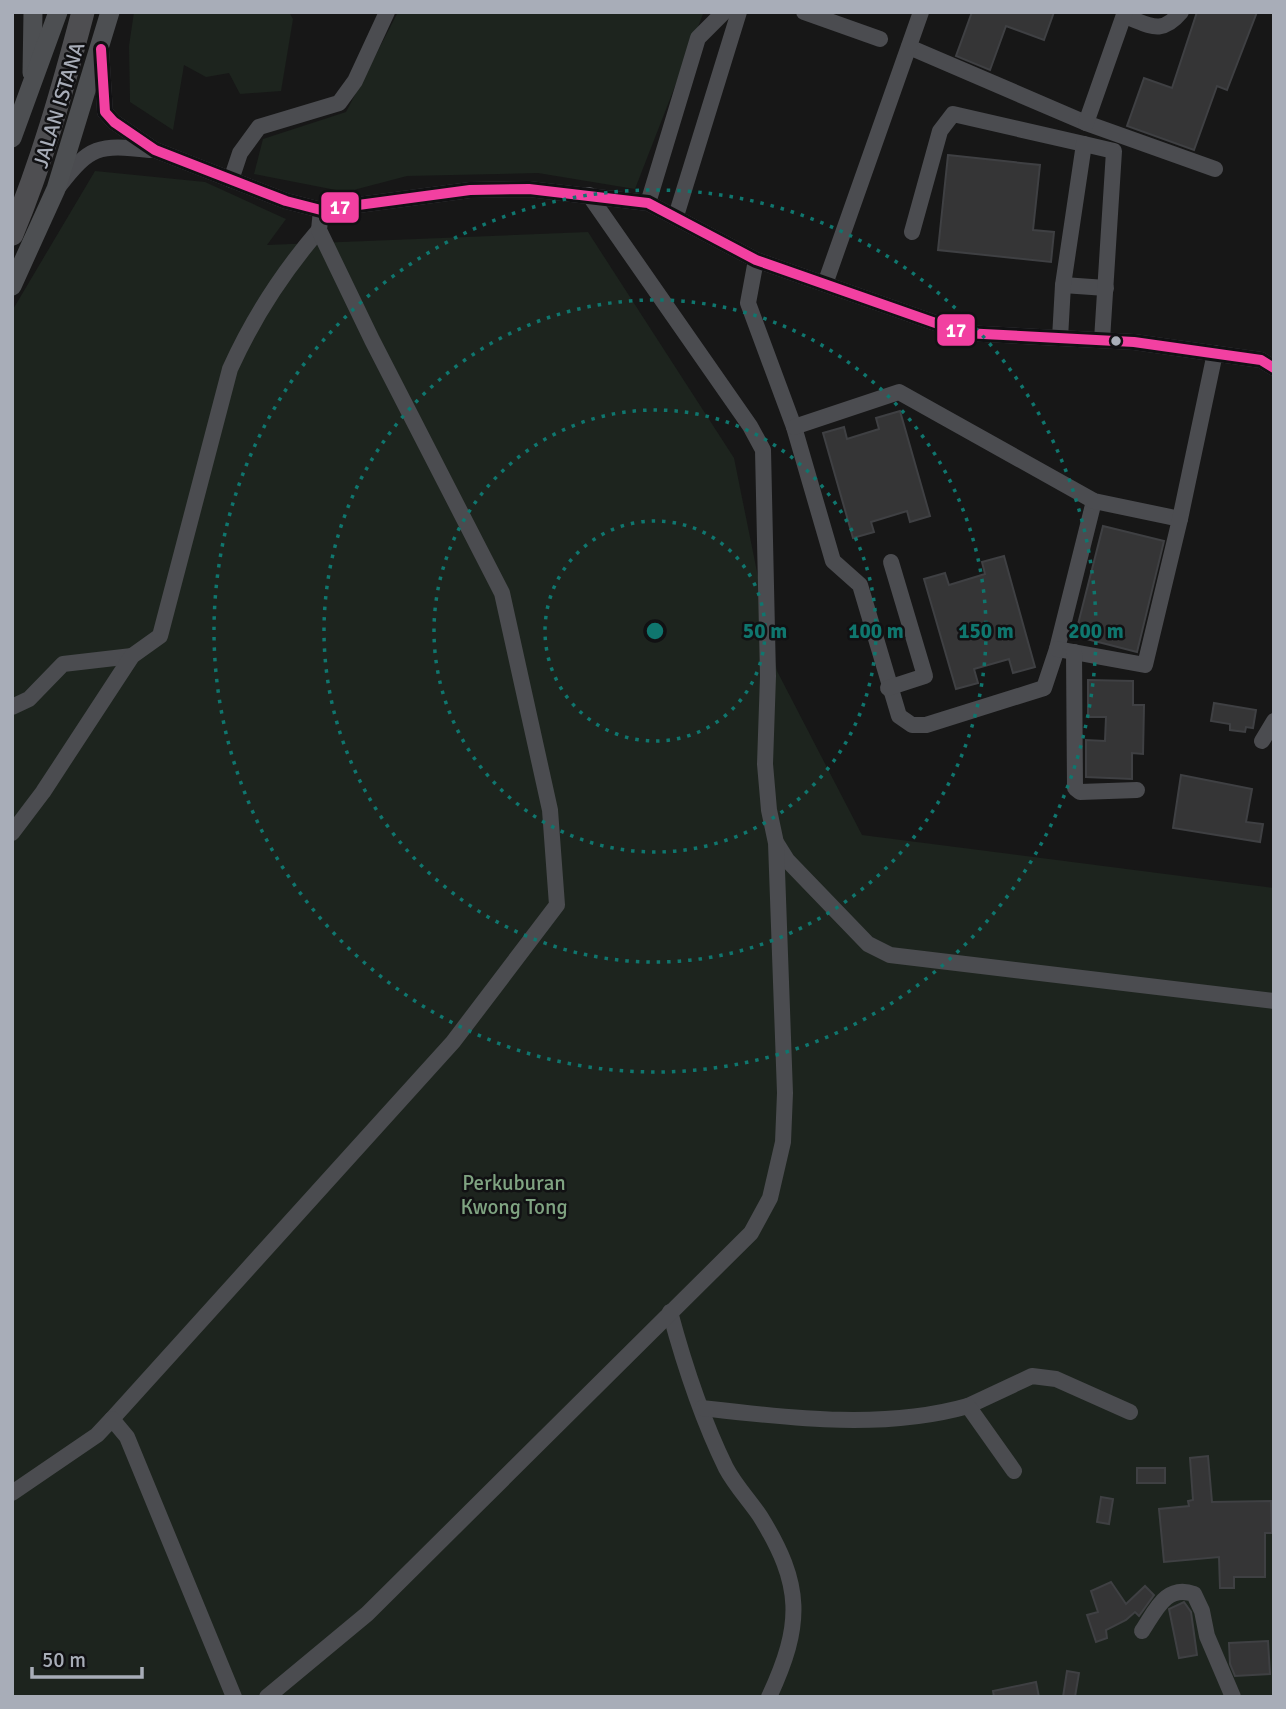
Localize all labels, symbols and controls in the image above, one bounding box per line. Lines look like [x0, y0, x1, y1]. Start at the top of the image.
street label: JALAN ISTANA [27, 39, 91, 171]
line badge: 17 [320, 191, 360, 224]
text: 17 [330, 196, 350, 220]
line badge: 17 [936, 313, 976, 347]
text: 17 [946, 319, 966, 343]
unlabelled marker [1109, 334, 1123, 348]
text: 50 m [743, 618, 787, 644]
text: 100 m [848, 618, 904, 644]
text: 150 m [958, 618, 1014, 644]
text: 200 m [1068, 618, 1124, 644]
centre of rings [643, 619, 667, 643]
park label: Perkuburan Kwong Tong [460, 1170, 568, 1220]
scale bar [32, 1636, 142, 1680]
text: 50 m [42, 1647, 86, 1673]

